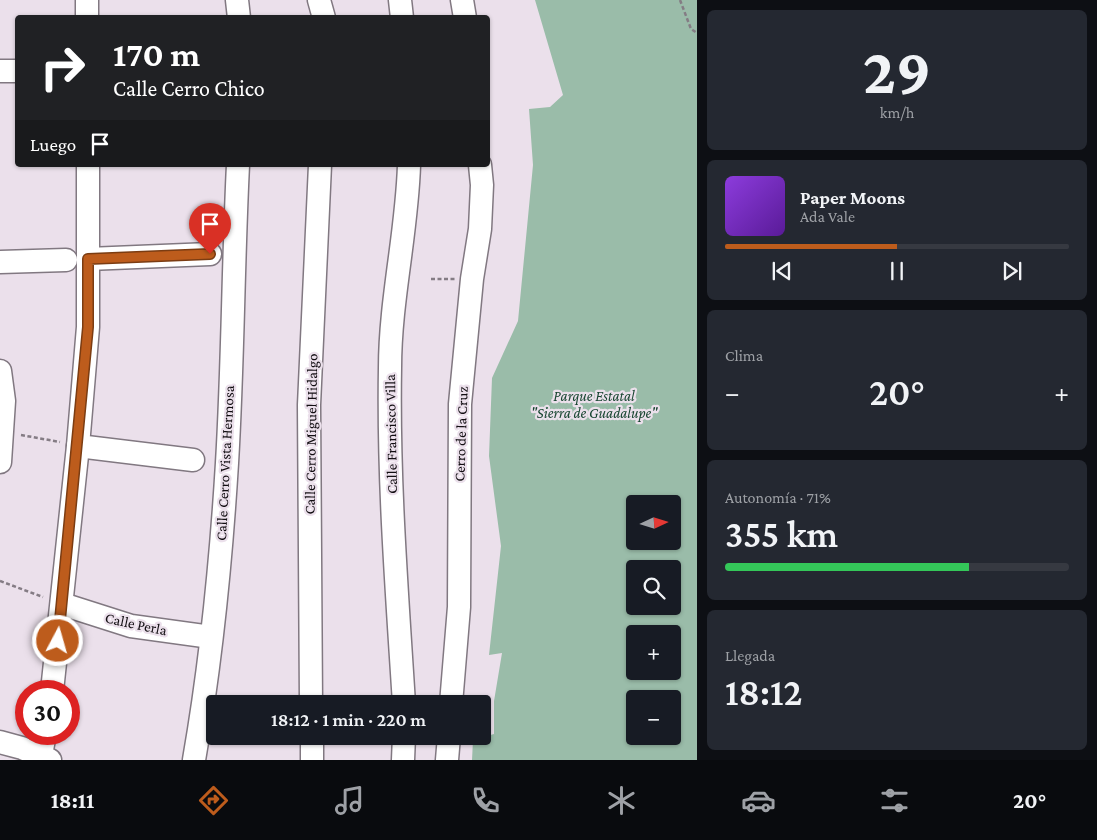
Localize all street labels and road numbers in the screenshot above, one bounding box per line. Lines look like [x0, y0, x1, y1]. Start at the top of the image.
street label: Calle Cerro Miguel Hidalgo [302, 353, 321, 515]
street label: Calle Francisco Villa [382, 374, 400, 494]
street label: Calle Cerro Vista Hermosa [213, 385, 237, 541]
street label: Cerro de la Cruz [451, 386, 471, 482]
street label: Calle Perla [104, 610, 168, 638]

